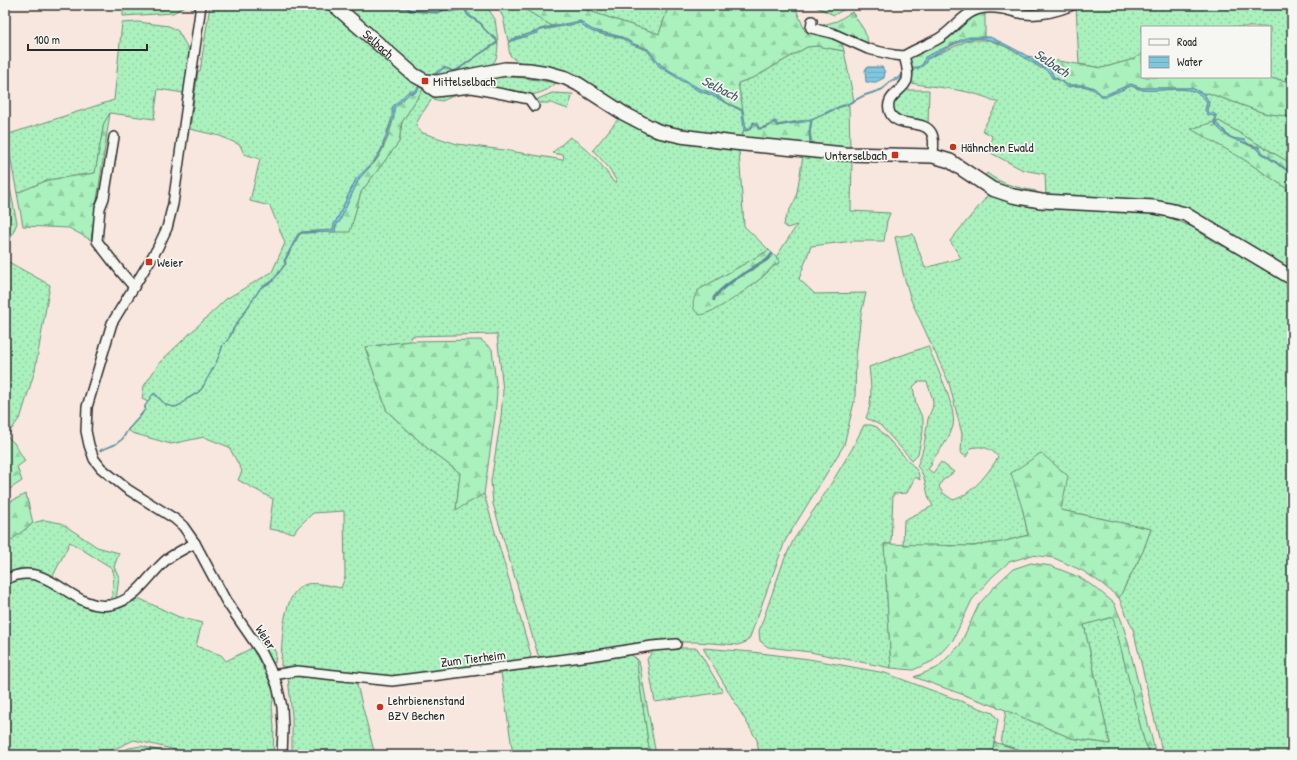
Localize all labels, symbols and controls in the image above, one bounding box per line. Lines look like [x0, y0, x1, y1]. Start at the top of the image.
street label: Selbach [359, 25, 398, 63]
scale bar [28, 26, 147, 52]
legend [1141, 26, 1271, 78]
text: 100 m [34, 31, 60, 48]
text: Road [1177, 33, 1197, 50]
water label: Selbach [1031, 44, 1074, 82]
text: Water [1177, 53, 1203, 70]
water label: Selbach [699, 70, 743, 105]
place label: Mittelselbach [433, 72, 496, 90]
marker: Mittelselbach [420, 76, 430, 86]
place label: Hähnchen Ewald [961, 138, 1033, 156]
marker: Hähnchen Ewald [948, 142, 958, 152]
place label: Unterselbach [825, 146, 888, 164]
marker: Unterselbach [890, 150, 900, 160]
place label: Weier [157, 253, 183, 271]
marker: Weier [144, 257, 154, 267]
street label: Weier [251, 621, 281, 653]
street label: Zum Tierheim [440, 645, 507, 671]
place label: Lehrbienenstand BZV Bechen [388, 691, 464, 724]
marker: Lehrbienenstand BZV Bechen [375, 702, 385, 712]

